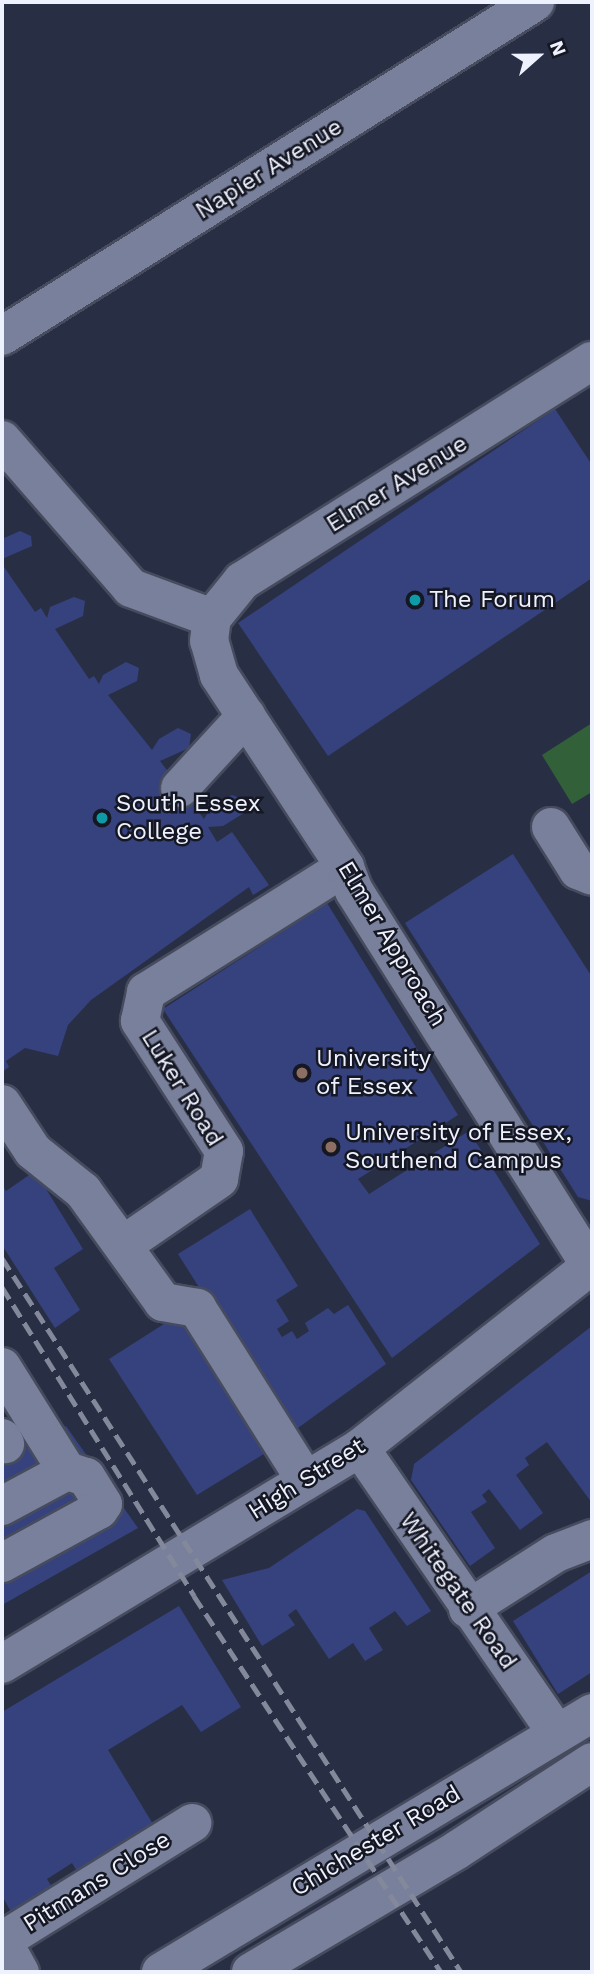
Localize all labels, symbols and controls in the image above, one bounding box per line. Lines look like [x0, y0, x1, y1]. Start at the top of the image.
north arrow [503, 21, 573, 91]
text: N [545, 38, 571, 59]
street label: Napier Avenue [190, 112, 348, 226]
street label: Elmer Avenue [321, 429, 473, 539]
place label: The Forum [429, 586, 555, 614]
marker: The Forum [407, 592, 423, 608]
place label: South Essex College [116, 790, 260, 846]
marker: South Essex College [94, 810, 110, 826]
street label: Elmer Approach [331, 856, 453, 1032]
street label: Luker Road [135, 1024, 229, 1152]
place label: University of Essex [316, 1045, 431, 1101]
marker: University of Essex [294, 1065, 310, 1081]
place label: University of Essex, Southend Campus [345, 1119, 573, 1175]
marker: University of Essex, Southend Campus [323, 1139, 339, 1155]
street label: High Street [243, 1432, 371, 1526]
street label: Whitegate Road [393, 1507, 523, 1675]
street label: Chichester Road [286, 1779, 466, 1903]
street label: Pitmans Close [18, 1825, 176, 1939]

